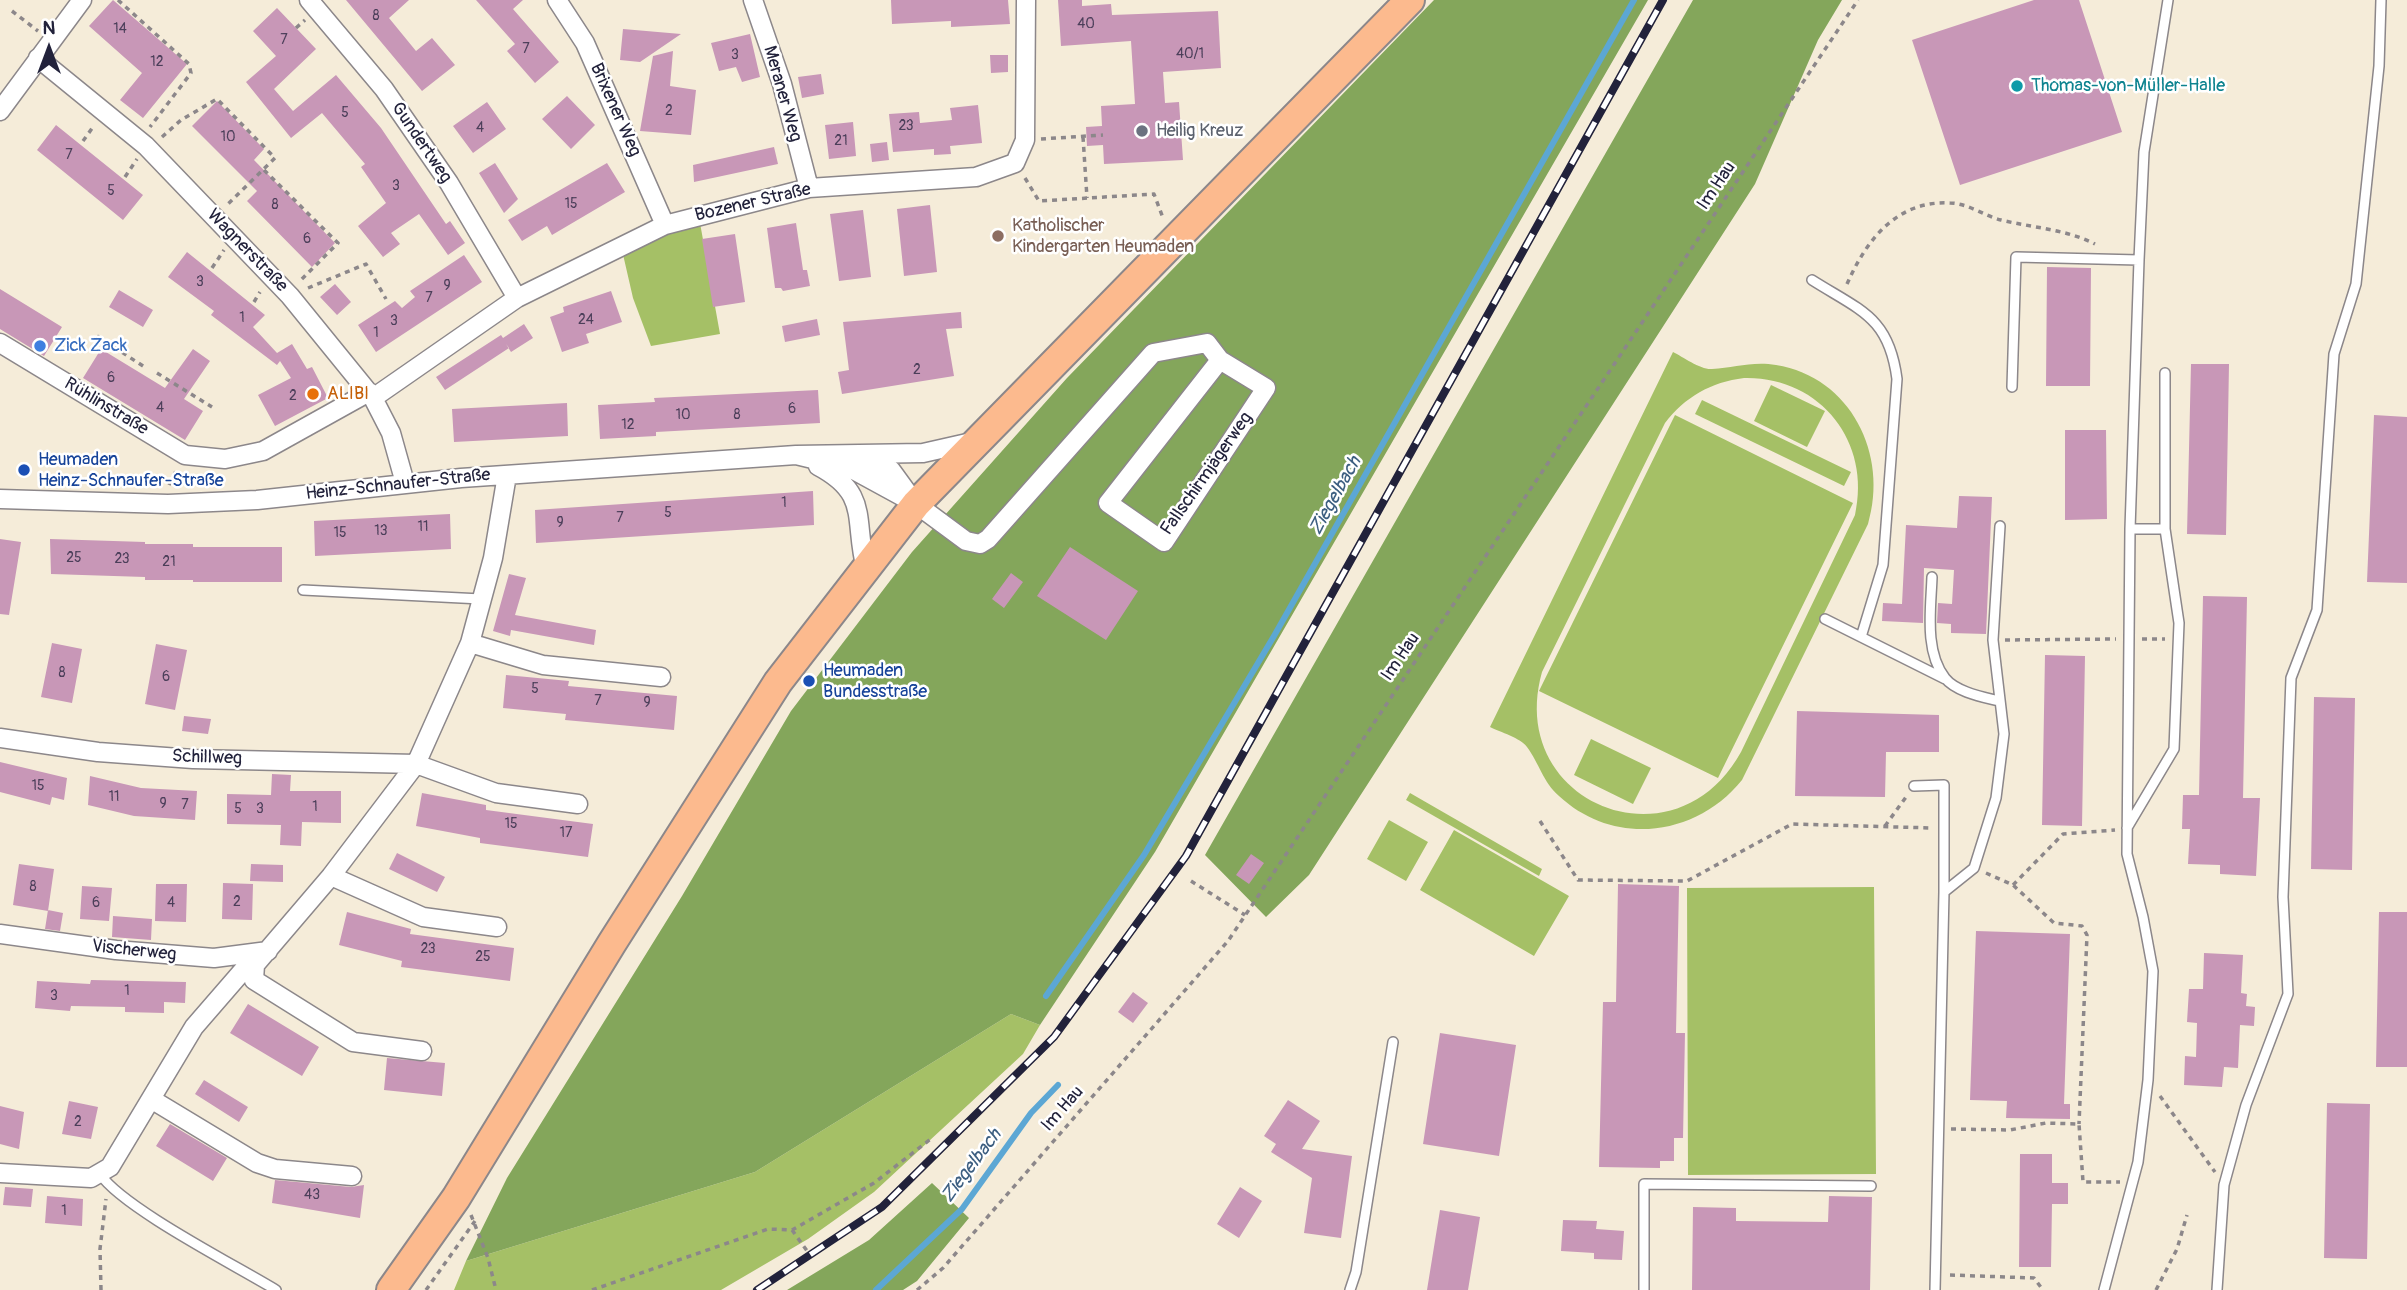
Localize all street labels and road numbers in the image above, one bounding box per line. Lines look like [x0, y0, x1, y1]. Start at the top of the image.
street label: Meraner Weg [758, 44, 806, 144]
street label: Brixener Weg [585, 60, 645, 160]
street label: Gundertweg [386, 98, 456, 188]
street label: Im Hau [1693, 158, 1741, 214]
street label: Bozener Straße [693, 179, 813, 227]
street label: Wagnerstraße [202, 205, 292, 297]
street label: Rühlinstraße [60, 374, 152, 440]
street label: Fallschirmjägerweg [1156, 408, 1258, 540]
street label: Heinz-Schnaufer-Straße [305, 465, 491, 505]
street label: Im Hau [1377, 629, 1425, 685]
street label: Schillweg [172, 746, 242, 770]
street label: Vischerweg [91, 936, 177, 966]
street label: Im Hau [1037, 1082, 1089, 1136]

